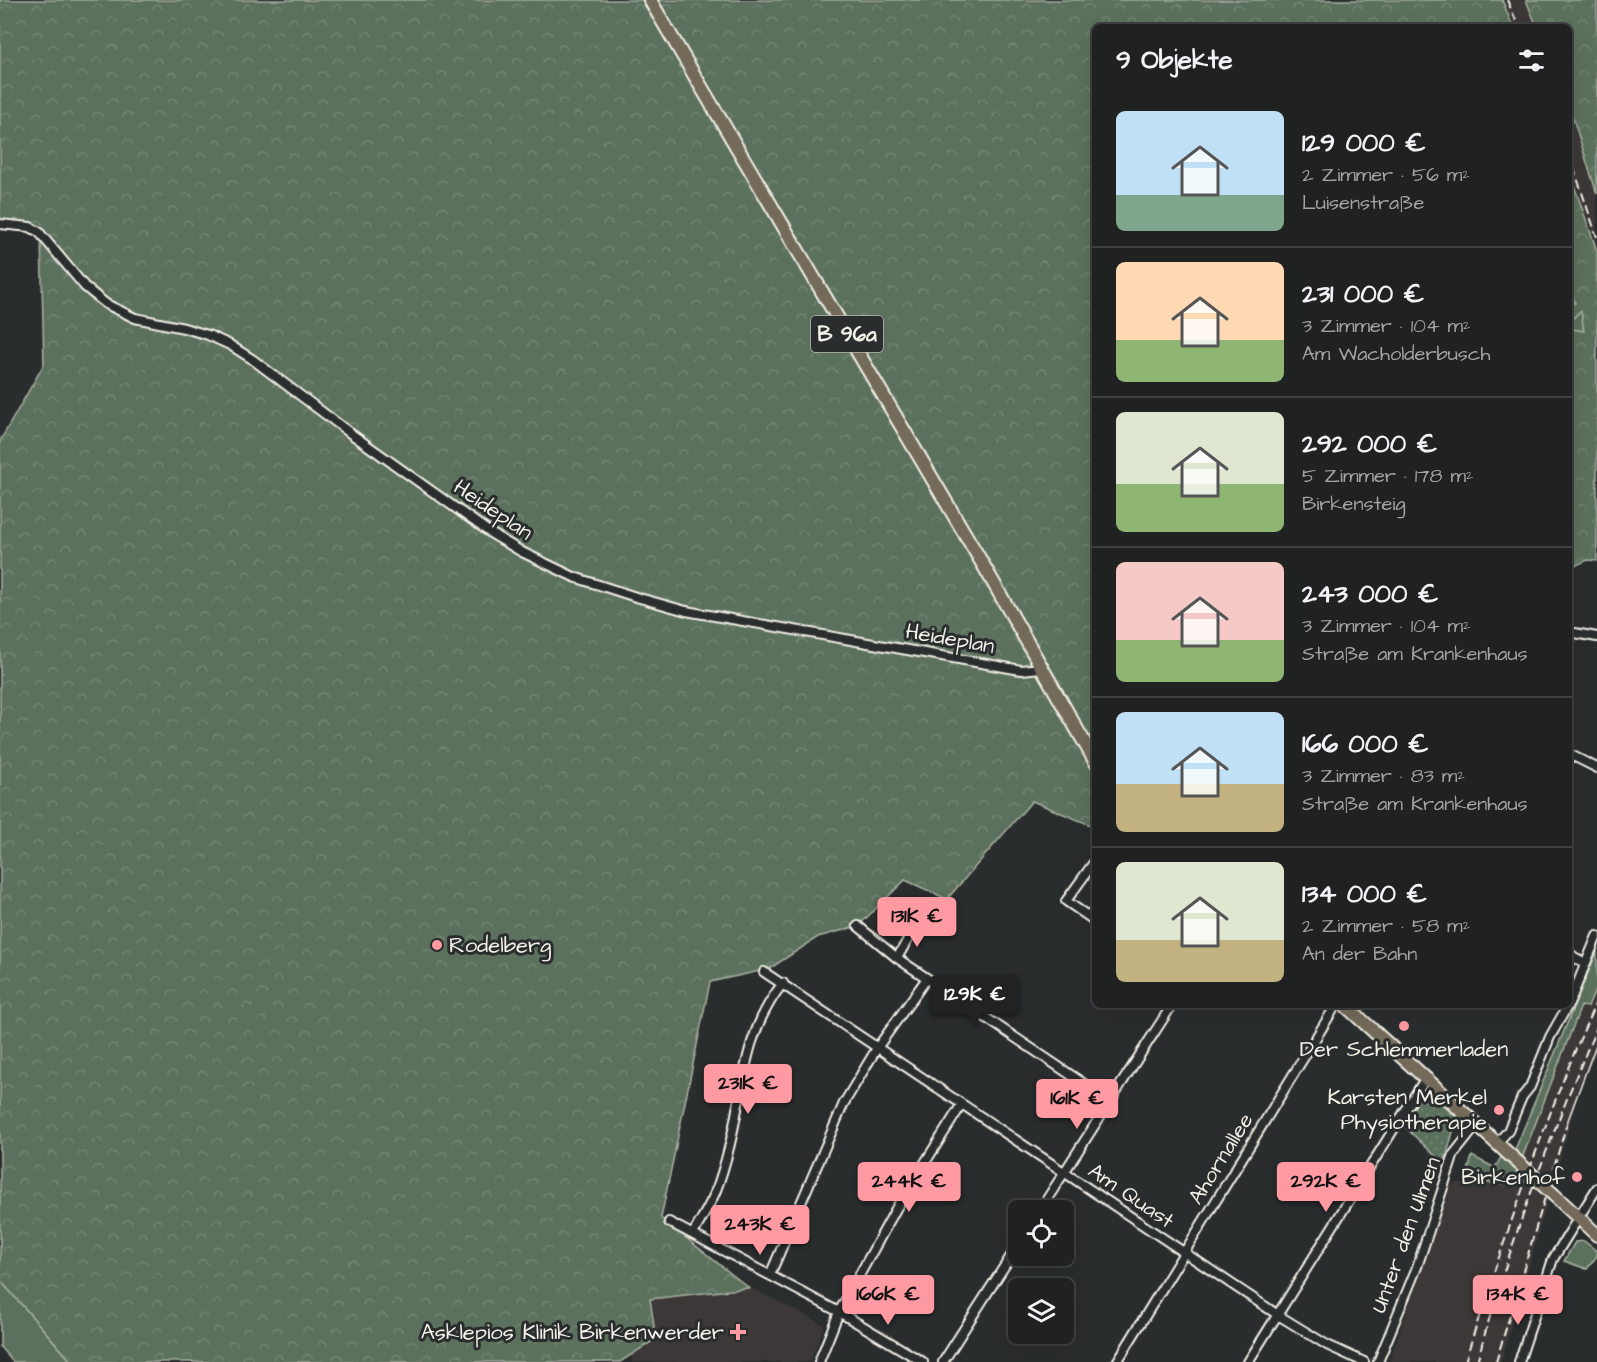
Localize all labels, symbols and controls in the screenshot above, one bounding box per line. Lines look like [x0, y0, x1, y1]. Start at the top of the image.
text: 9 Objekte [1116, 42, 1232, 78]
icon: filters [1515, 44, 1548, 77]
text: 129 000 € [1302, 125, 1426, 161]
icon: home [1164, 135, 1236, 207]
text: 2 Zimmer · 56 m² [1302, 161, 1470, 189]
text: Luisenstraße [1302, 189, 1424, 217]
text: 231 000 € [1302, 276, 1424, 312]
icon: home [1164, 286, 1236, 358]
text: 3 Zimmer · 104 m² [1302, 312, 1471, 340]
road number: B 96a [811, 316, 883, 352]
text: Am Wacholderbusch [1302, 340, 1490, 368]
text: 292 000 € [1302, 426, 1437, 462]
icon: home [1164, 436, 1236, 508]
text: 5 Zimmer · 178 m² [1302, 462, 1474, 490]
street label: Heideplan [447, 472, 539, 548]
text: Birkensteig [1302, 490, 1406, 518]
text: 243 000 € [1302, 576, 1439, 612]
icon: home [1164, 586, 1236, 658]
text: 3 Zimmer · 104 m² [1302, 612, 1471, 640]
street label: Heideplan [903, 616, 997, 662]
text: Straße am Krankenhaus [1302, 640, 1528, 668]
text: 166 000 € [1302, 726, 1429, 762]
icon: home [1164, 736, 1236, 808]
text: 3 Zimmer · 83 m² [1302, 762, 1465, 790]
text: Straße am Krankenhaus [1302, 790, 1528, 818]
text: 134 000 € [1302, 876, 1427, 912]
icon: home [1164, 886, 1236, 958]
pin: 131K € [868, 897, 966, 948]
text: 131K € [891, 902, 943, 930]
text: 2 Zimmer · 58 m² [1302, 912, 1470, 940]
place label: Rodelberg [449, 930, 551, 962]
marker: Rodelberg [430, 938, 444, 952]
text: An der Bahn [1302, 940, 1417, 968]
pin: 129K € [926, 975, 1024, 1026]
text: 129K € [944, 980, 1006, 1008]
marker: Der Schlemmerladen [1397, 1019, 1411, 1033]
place label: Der Schlemmerladen [1300, 1034, 1508, 1065]
pin: 231K € [699, 1064, 797, 1115]
text: 231K € [718, 1069, 778, 1097]
pin: 161K € [1028, 1079, 1126, 1130]
place label: Karsten Merkel Physiotherapie [1328, 1082, 1487, 1139]
text: 161K € [1050, 1084, 1104, 1112]
marker: Karsten Merkel Physiotherapie [1492, 1103, 1506, 1117]
street label: Ahornallee [1181, 1107, 1261, 1211]
street label: Unter den Ulmen [1363, 1153, 1449, 1317]
street label: Am Quast [1082, 1156, 1180, 1236]
pin: 244K € [860, 1162, 958, 1213]
pin: 292K € [1277, 1162, 1375, 1213]
place label: Birkenhof [1461, 1162, 1566, 1193]
text: 244K € [872, 1167, 946, 1195]
text: 292K € [1291, 1167, 1361, 1195]
marker: Birkenhof [1570, 1170, 1584, 1184]
map controls [1008, 1200, 1074, 1344]
button: locate [1008, 1200, 1074, 1266]
pin: 243K € [711, 1205, 809, 1256]
text: 243K € [724, 1210, 796, 1238]
pin: 166K € [839, 1275, 937, 1326]
pin: 134K € [1469, 1275, 1567, 1326]
button: layers [1008, 1278, 1074, 1344]
text: 166K € [856, 1280, 920, 1308]
text: 134K € [1487, 1280, 1549, 1308]
place label: Asklepios Klinik Birkenwerder [421, 1317, 724, 1348]
marker: Asklepios Klinik Birkenwerder [729, 1323, 747, 1341]

